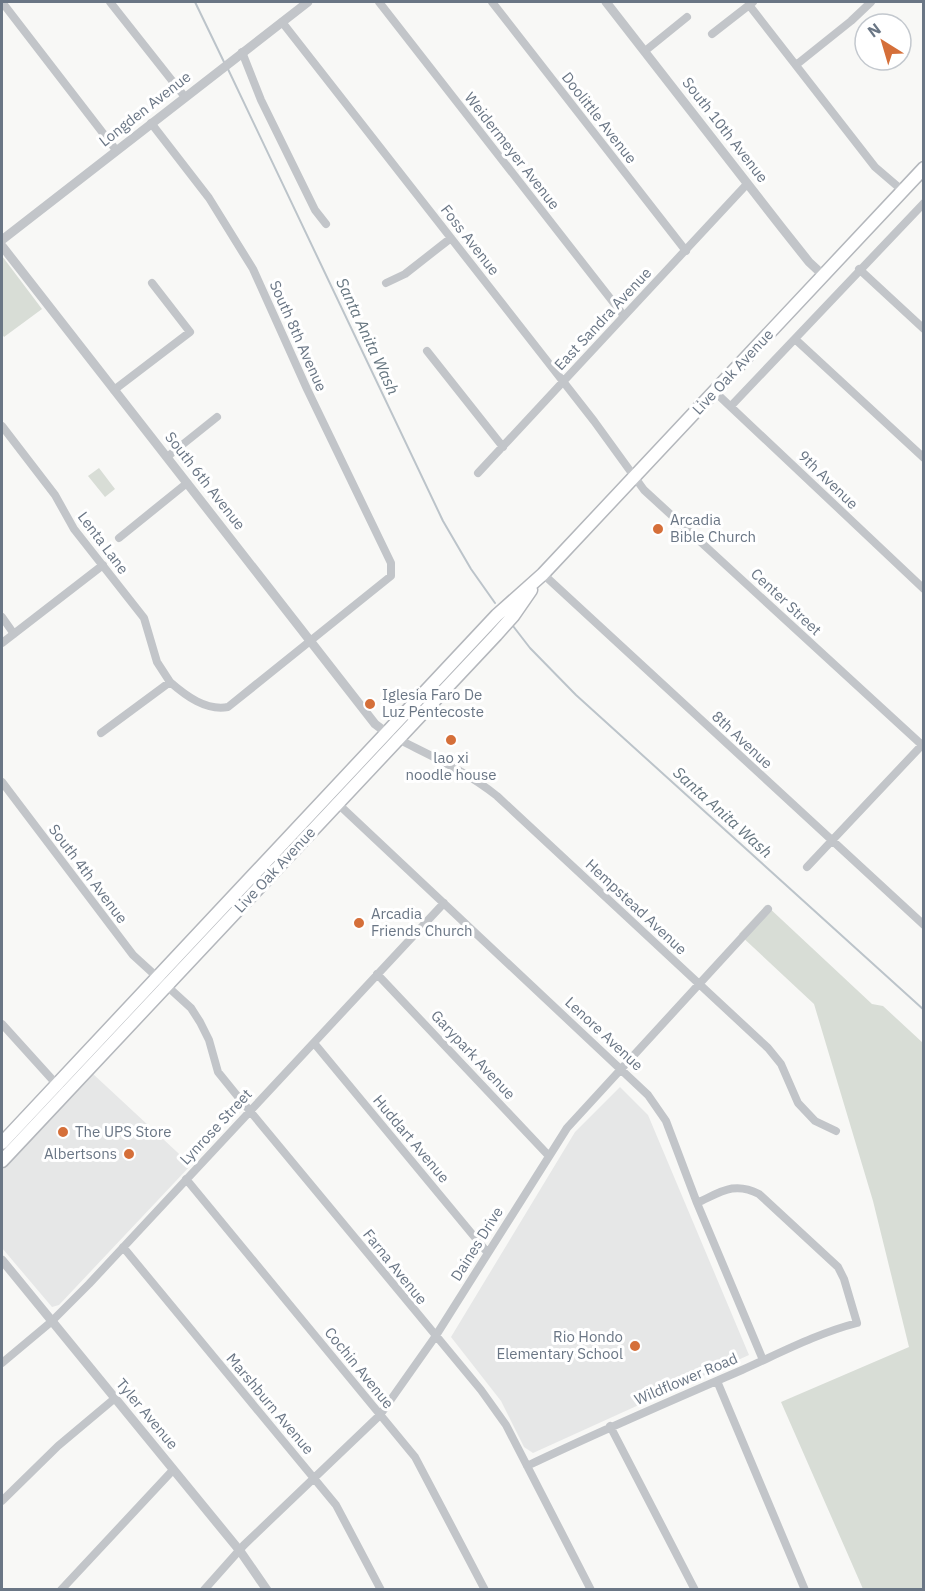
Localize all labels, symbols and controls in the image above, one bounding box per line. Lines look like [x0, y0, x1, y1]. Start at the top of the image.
north arrow [853, 12, 913, 72]
text: N [863, 19, 885, 41]
street label: Longden Avenue [95, 67, 194, 150]
street label: Doolittle Avenue [558, 68, 641, 167]
street label: South 10th Avenue [678, 73, 772, 186]
street label: Weidermeyer Avenue [461, 88, 564, 213]
street label: Foss Avenue [437, 201, 504, 279]
street label: East Sandra Avenue [550, 263, 655, 374]
water label: Santa Anita Wash [332, 274, 404, 398]
street label: South 8th Avenue [266, 277, 331, 394]
street label: Live Oak Avenue [688, 325, 777, 419]
street label: South 6th Avenue [161, 428, 250, 534]
street label: 9th Avenue [794, 446, 862, 513]
street label: Lenta Lane [74, 508, 133, 578]
place label: Arcadia Bible Church [670, 510, 756, 546]
marker: Arcadia Bible Church [651, 522, 665, 536]
street label: Center Street [747, 564, 826, 639]
place label: Iglesia Faro De Luz Pentecoste [382, 685, 484, 721]
marker: Iglesia Faro De Luz Pentecoste [363, 697, 377, 711]
street label: 8th Avenue [708, 707, 777, 773]
marker: lao xi noodle house [444, 733, 458, 747]
place label: lao xi noodle house [406, 748, 496, 784]
water label: Santa Anita Wash [669, 762, 777, 862]
street label: South 4th Avenue [45, 820, 132, 927]
street label: Live Oak Avenue [230, 823, 319, 917]
street label: Hempstead Avenue [582, 855, 691, 958]
place label: Arcadia Friends Church [371, 904, 473, 940]
marker: Arcadia Friends Church [352, 916, 366, 930]
street label: Lenore Avenue [561, 993, 647, 1075]
street label: Garypark Avenue [427, 1006, 520, 1103]
street label: Lynrose Street [176, 1085, 256, 1169]
street label: Huddart Avenue [369, 1091, 454, 1187]
place label: The UPS Store [75, 1122, 171, 1141]
marker: The UPS Store [56, 1125, 70, 1139]
place label: Albertsons [44, 1144, 117, 1163]
marker: Albertsons [122, 1147, 136, 1161]
street label: Daines Drive [446, 1203, 507, 1284]
street label: Farna Avenue [359, 1225, 432, 1308]
street label: Cochin Avenue [321, 1323, 398, 1412]
place label: Rio Hondo Elementary School [496, 1327, 623, 1363]
marker: Rio Hondo Elementary School [628, 1339, 642, 1353]
street label: Wildflower Road [631, 1348, 740, 1409]
street label: Marshburn Avenue [222, 1349, 318, 1458]
street label: Tyler Avenue [112, 1374, 183, 1453]

